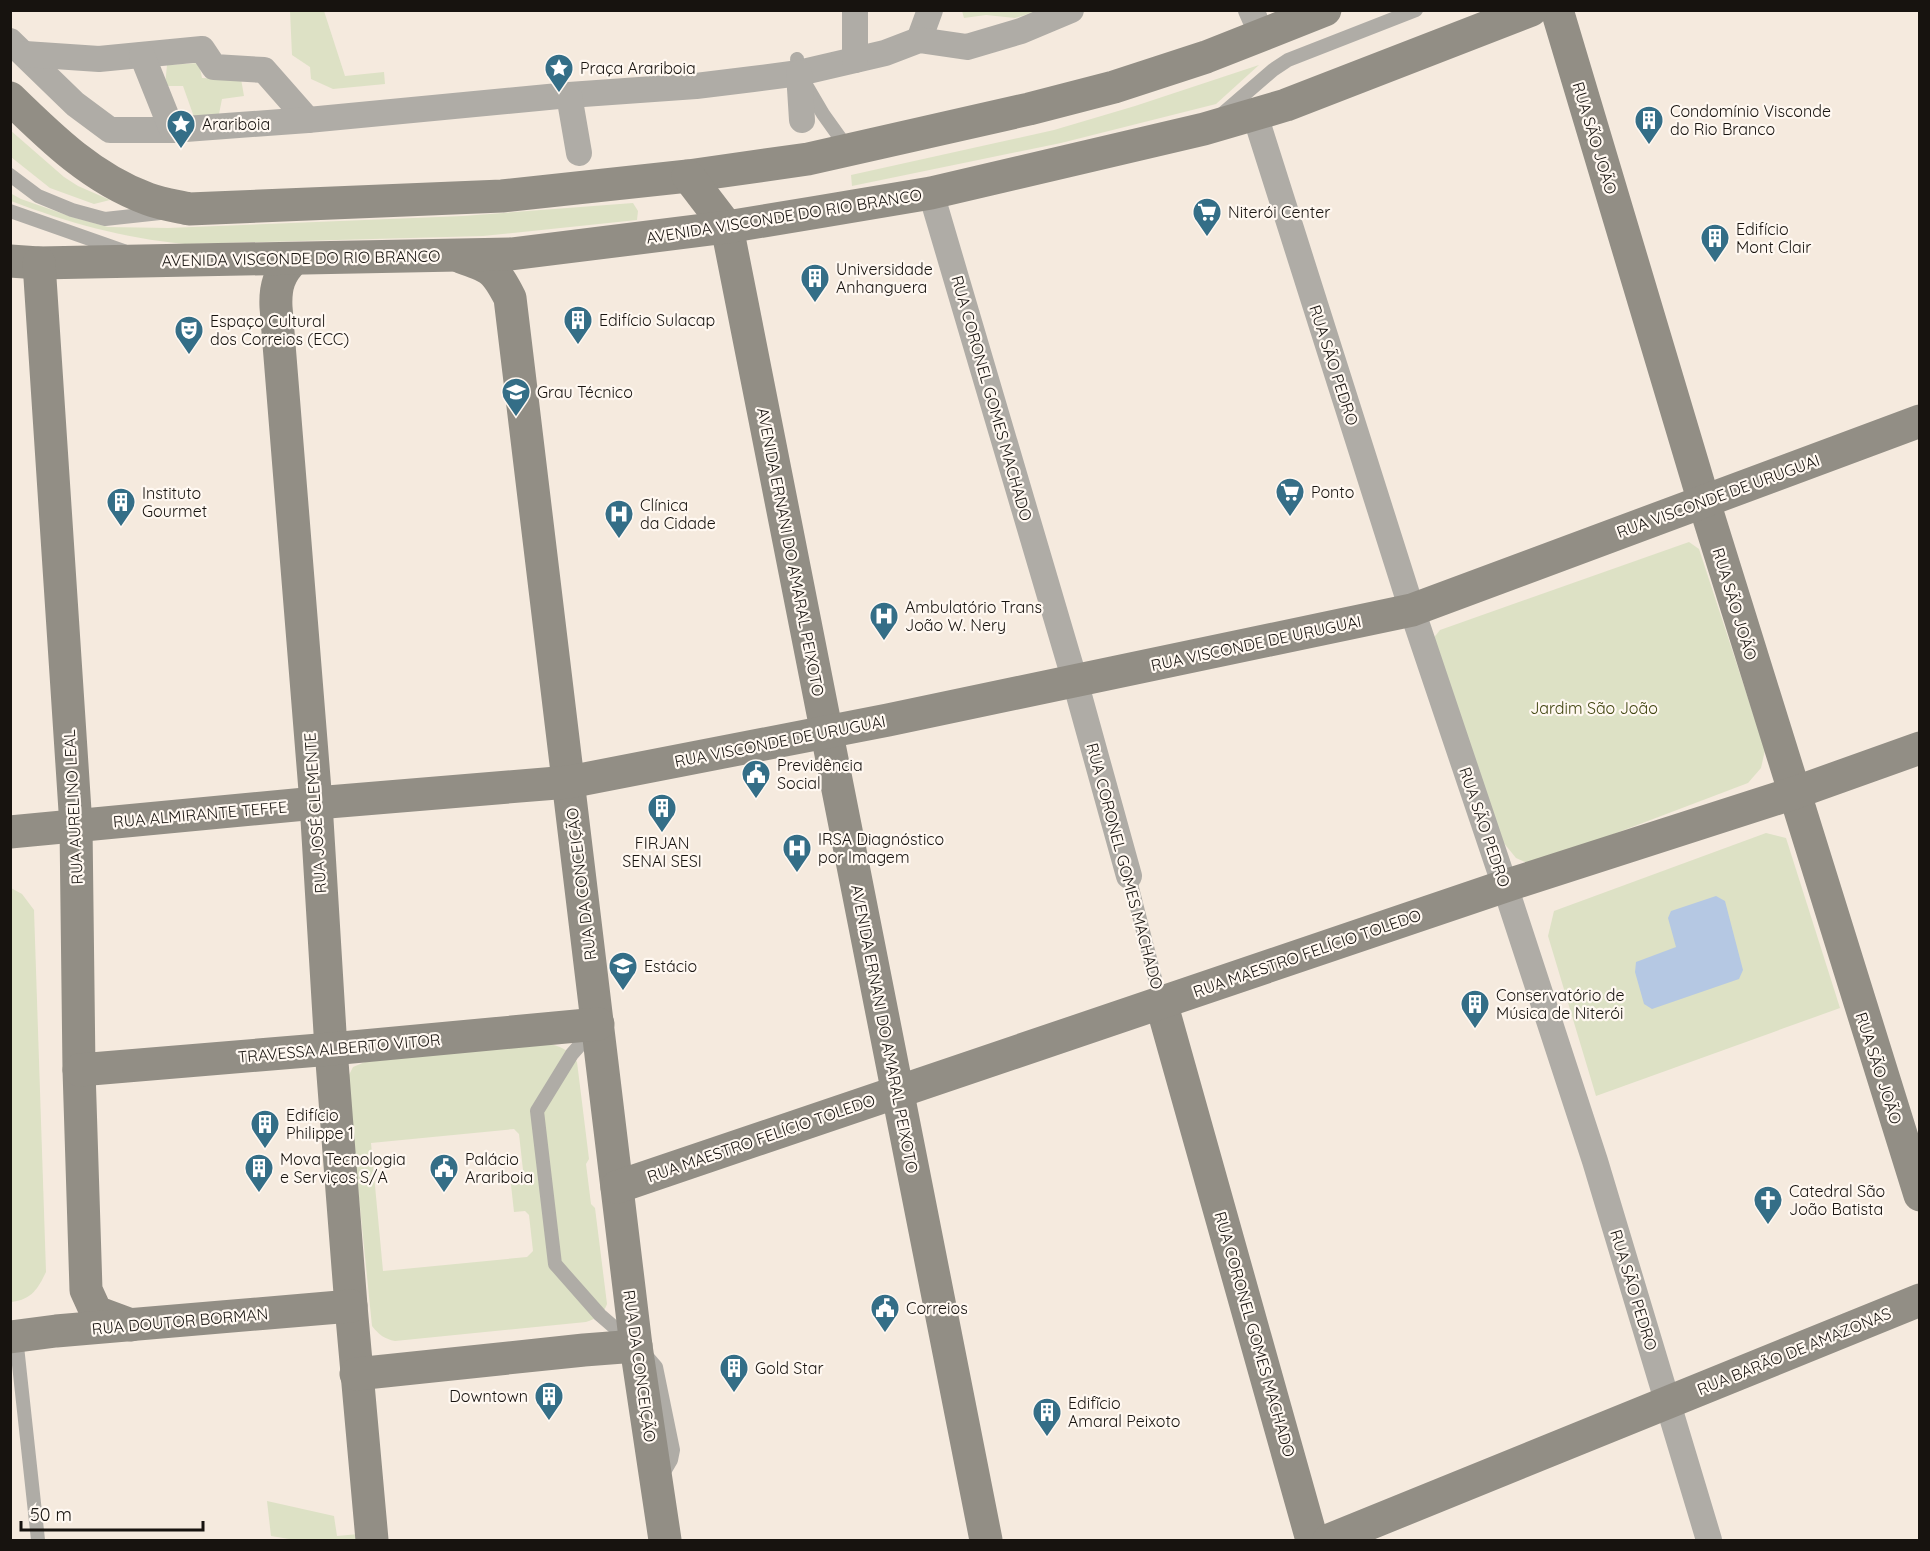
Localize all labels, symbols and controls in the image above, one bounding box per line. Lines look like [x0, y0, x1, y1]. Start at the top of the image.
place icon: Praça Arariboia [543, 52, 575, 94]
place label: Praça Arariboia [580, 58, 696, 78]
street label: RUA SÃO JOÃO [1568, 79, 1622, 197]
place label: Condomínio Visconde do Rio Branco [1670, 101, 1831, 139]
building icon: Condomínio Visconde do Rio Branco [1633, 104, 1665, 146]
place icon: Arariboia [165, 108, 197, 150]
place label: Arariboia [202, 114, 270, 134]
street label: AVENIDA VISCONDE DO RIO BRANCO [645, 184, 923, 248]
supermarket icon: Niterói Center [1191, 196, 1223, 238]
place label: Niterói Center [1228, 202, 1330, 222]
place label: Edifício Mont Clair [1736, 219, 1811, 257]
building icon: Edifício Mont Clair [1699, 222, 1731, 264]
street label: AVENIDA VISCONDE DO RIO BRANCO [162, 246, 440, 270]
place label: Universidade Anhanguera [836, 259, 933, 297]
building icon: Universidade Anhanguera [799, 262, 831, 304]
street label: RUA CORONEL GOMES MACHADO [947, 273, 1037, 523]
street label: RUA SÃO PEDRO [1305, 302, 1363, 428]
building icon: Edifício Sulacap [562, 304, 594, 346]
place label: Edifício Sulacap [599, 310, 715, 330]
place label: Espaço Cultural dos Correios (ECC) [210, 311, 349, 349]
theatre icon: Espaço Cultural dos Correios (ECC) [173, 314, 205, 356]
school or university icon: Grau Técnico [500, 376, 532, 418]
place label: Grau Técnico [537, 382, 633, 402]
street label: AVENIDA ERNANI DO AMARAL PEIXOTO [753, 406, 829, 698]
street label: RUA VISCONDE DE URUGUAI [1614, 450, 1822, 542]
supermarket icon: Ponto [1274, 476, 1306, 518]
place label: Ponto [1311, 482, 1354, 502]
place label: Instituto Gourmet [142, 483, 207, 521]
building icon: Instituto Gourmet [105, 486, 137, 528]
place label: Clínica da Cidade [640, 495, 716, 533]
hospital icon: Clínica da Cidade [603, 498, 635, 540]
street label: RUA SÃO JOÃO [1708, 545, 1762, 663]
place label: Ambulatório Trans João W. Nery [905, 597, 1042, 635]
hospital icon: Ambulatório Trans João W. Nery [868, 600, 900, 642]
street label: RUA VISCONDE DE URUGUAI [1149, 611, 1363, 675]
park label: Jardim São João [1530, 698, 1658, 718]
street label: RUA VISCONDE DE URUGUAI [673, 711, 887, 771]
street label: RUA AURELINO LEAL [59, 728, 87, 885]
street label: RUA JOSÉ CLEMENTE [299, 732, 331, 894]
street label: RUA CORONEL GOMES MACHADO [1082, 741, 1168, 991]
place label: Previdência Social [777, 755, 863, 793]
public building icon: Previdência Social [740, 758, 772, 800]
street label: RUA SÃO PEDRO [1455, 764, 1515, 890]
building icon: FIRJAN SENAI SESI [646, 792, 678, 834]
street label: RUA ALMIRANTE TEFFE [112, 796, 288, 832]
street label: RUA DA CONCEIÇÃO [562, 807, 600, 961]
place label: IRSA Diagnóstico por Imagem [818, 829, 944, 867]
hospital icon: IRSA Diagnóstico por Imagem [781, 832, 813, 874]
place label: FIRJAN SENAI SESI [622, 833, 702, 871]
street label: AVENIDA ERNANI DO AMARAL PEIXOTO [847, 883, 923, 1175]
street label: RUA MAESTRO FELÍCIO TOLEDO [1190, 905, 1424, 1001]
school or university icon: Estácio [607, 950, 639, 992]
place label: Estácio [644, 956, 697, 976]
place label: Conservatório de Música de Niterói [1496, 985, 1624, 1023]
building icon: Conservatório de Música de Niterói [1459, 988, 1491, 1030]
street label: RUA SÃO JOÃO [1851, 1009, 1907, 1127]
street label: TRAVESSA ALBERTO VITOR [237, 1029, 441, 1067]
street label: RUA MAESTRO FELÍCIO TOLEDO [644, 1090, 878, 1186]
place label: Edifício Philippe 1 [286, 1105, 354, 1143]
building icon: Edifício Philippe 1 [249, 1108, 281, 1150]
place label: Mova Tecnologia e Serviços S/A [280, 1149, 406, 1187]
place label: Palácio Arariboia [465, 1149, 533, 1187]
building icon: Mova Tecnologia e Serviços S/A [243, 1152, 275, 1194]
public building icon: Palácio Arariboia [428, 1152, 460, 1194]
place label: Catedral São João Batista [1789, 1181, 1885, 1219]
church icon: Catedral São João Batista [1752, 1184, 1784, 1226]
street label: RUA CORONEL GOMES MACHADO [1210, 1209, 1300, 1459]
street label: RUA SÃO PEDRO [1606, 1227, 1662, 1353]
street label: RUA DA CONCEIÇÃO [619, 1289, 661, 1443]
public building icon: Correios [869, 1292, 901, 1334]
place label: Correios [906, 1298, 968, 1318]
street label: RUA DOUTOR BORMAN [91, 1303, 269, 1339]
street label: RUA BARÃO DE AMAZONAS [1694, 1303, 1894, 1399]
building icon: Gold Star [718, 1352, 750, 1394]
place label: Gold Star [755, 1358, 824, 1378]
building icon: Downtown [533, 1380, 565, 1422]
place label: Downtown [449, 1386, 528, 1406]
place label: Edifĩcio Amaral Peixoto [1068, 1393, 1180, 1431]
building icon: Edifĩcio Amaral Peixoto [1031, 1396, 1063, 1438]
scale bar [21, 1494, 202, 1532]
text: 50 m [30, 1503, 72, 1526]

